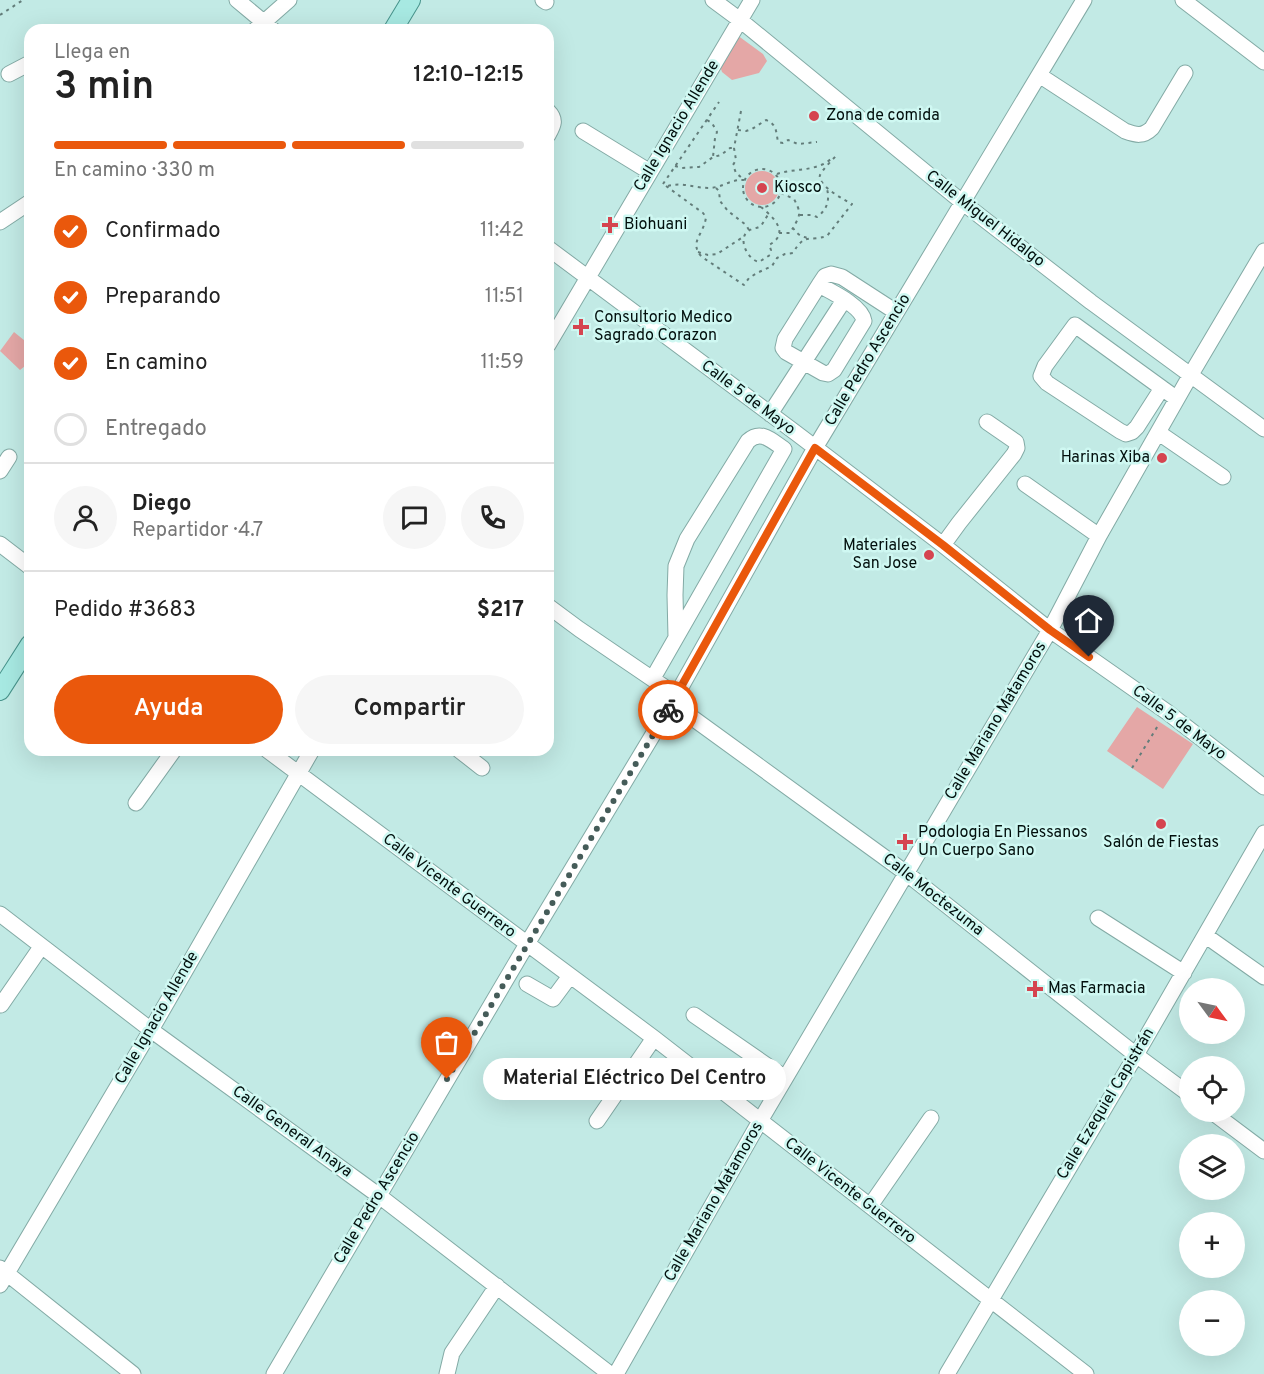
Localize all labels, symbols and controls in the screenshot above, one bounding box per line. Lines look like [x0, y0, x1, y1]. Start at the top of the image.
text: Llega en [54, 40, 130, 66]
street label: Calle Ignacio Allende [630, 57, 724, 195]
text: 12:10–12:15 [413, 62, 524, 89]
text: 3 min [54, 64, 154, 113]
place label: Zona de comida [826, 106, 940, 126]
marker: Zona de comida [807, 109, 821, 123]
text: En camino · 330 m [54, 158, 215, 184]
street label: Calle Miguel Hidalgo [921, 166, 1049, 272]
place label: Kiosco [774, 178, 822, 198]
marker: Kiosco [755, 181, 769, 195]
icon: check [54, 215, 87, 248]
place label: Biohuani [624, 215, 687, 235]
marker: Biohuani [601, 216, 619, 234]
text: Confirmado [105, 218, 221, 245]
text: 11:42 [480, 218, 524, 244]
icon: check [54, 281, 87, 314]
text: Preparando [105, 284, 221, 311]
text: 11:51 [485, 284, 524, 310]
street label: Calle Pedro Ascencio [821, 290, 915, 430]
place label: Consultorio Medico Sagrado Corazon [594, 308, 732, 346]
marker: Consultorio Medico Sagrado Corazon [572, 318, 590, 336]
icon: check [54, 347, 87, 380]
text: En camino [105, 350, 207, 377]
text: 11:59 [480, 350, 524, 376]
street label: Calle 5 de Mayo [697, 356, 799, 440]
text: Entregado [105, 416, 207, 443]
place label: Harinas Xiba [1061, 448, 1150, 468]
marker: Harinas Xiba [1155, 451, 1169, 465]
button: person [54, 486, 117, 549]
button: chat [383, 486, 446, 549]
button: phone [461, 486, 524, 549]
text: Diego [132, 491, 191, 518]
text: Repartidor · 4.7 [132, 518, 263, 544]
place label: Materiales San Jose [843, 536, 917, 574]
marker: Materiales San Jose [922, 548, 936, 562]
pin [1063, 595, 1114, 657]
text: Pedido #3683 [54, 597, 196, 624]
text: $217 [477, 597, 524, 624]
icon: home [1072, 604, 1105, 637]
street label: Calle Mariano Matamoros [941, 638, 1051, 804]
button: Ayuda [54, 675, 283, 744]
button: Compartir [295, 675, 524, 744]
courier [638, 680, 698, 740]
street label: Calle 5 de Mayo [1128, 681, 1230, 765]
icon: bike [652, 694, 685, 727]
marker: Salón de Fiestas [1154, 817, 1168, 831]
place label: Podologia En Piessanos Un Cuerpo Sano [918, 823, 1088, 861]
street label: Calle Vicente Guerrero [378, 829, 520, 943]
marker: Podologia En Piessanos Un Cuerpo Sano [896, 833, 914, 851]
place label: Salón de Fiestas [1103, 833, 1219, 853]
street label: Calle Moctezuma [878, 849, 988, 941]
street label: Calle Ignacio Allende [111, 948, 203, 1088]
north arrow [1179, 978, 1245, 1044]
map controls [1179, 978, 1245, 1356]
place label: Mas Farmacia [1048, 979, 1145, 999]
marker: Mas Farmacia [1026, 980, 1044, 998]
pin [421, 1017, 472, 1079]
street label: Calle Ezequiel Capistrán [1053, 1025, 1159, 1183]
icon: bag [430, 1026, 463, 1059]
button: locate [1179, 1056, 1245, 1122]
callout: Material Eléctrico Del Centro [483, 1058, 786, 1100]
text: Material Eléctrico Del Centro [503, 1066, 766, 1092]
street label: Calle General Anaya [228, 1082, 356, 1182]
street label: Calle Mariano Matamoros [660, 1119, 768, 1285]
street label: Calle Pedro Ascencio [330, 1128, 424, 1268]
street label: Calle Vicente Guerrero [780, 1133, 920, 1249]
button: layers [1179, 1134, 1245, 1200]
button: + [1179, 1212, 1245, 1278]
button: − [1179, 1290, 1245, 1356]

